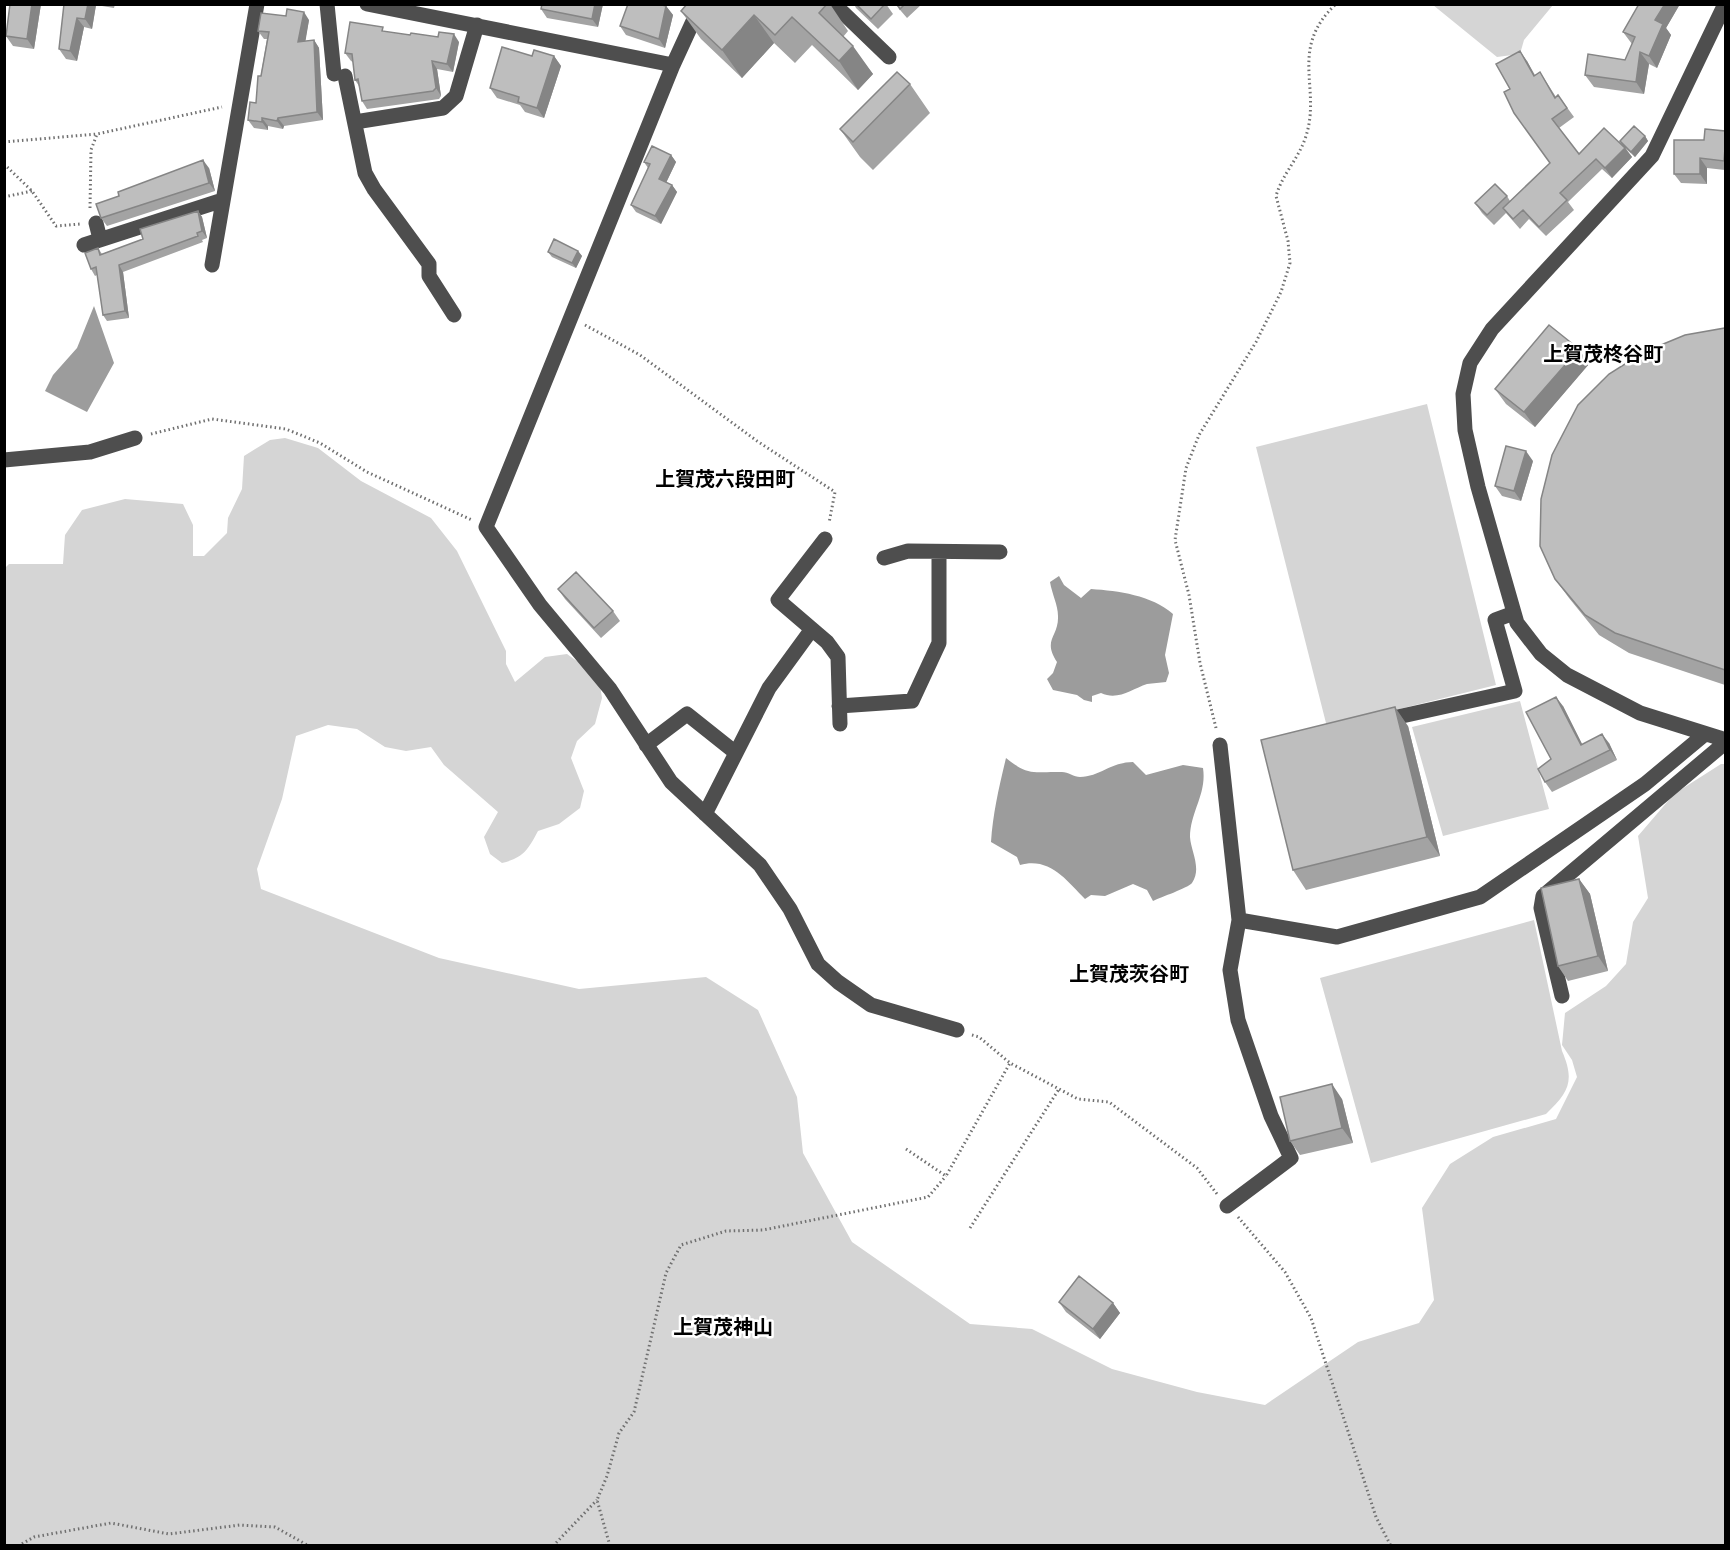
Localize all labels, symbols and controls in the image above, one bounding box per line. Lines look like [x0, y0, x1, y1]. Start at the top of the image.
district label: 上賀茂柊谷町 [1543, 340, 1663, 368]
district label: 上賀茂六段田町 [655, 465, 795, 493]
district label: 上賀茂茨谷町 [1069, 960, 1189, 988]
district label: 上賀茂神山 [673, 1313, 773, 1341]

